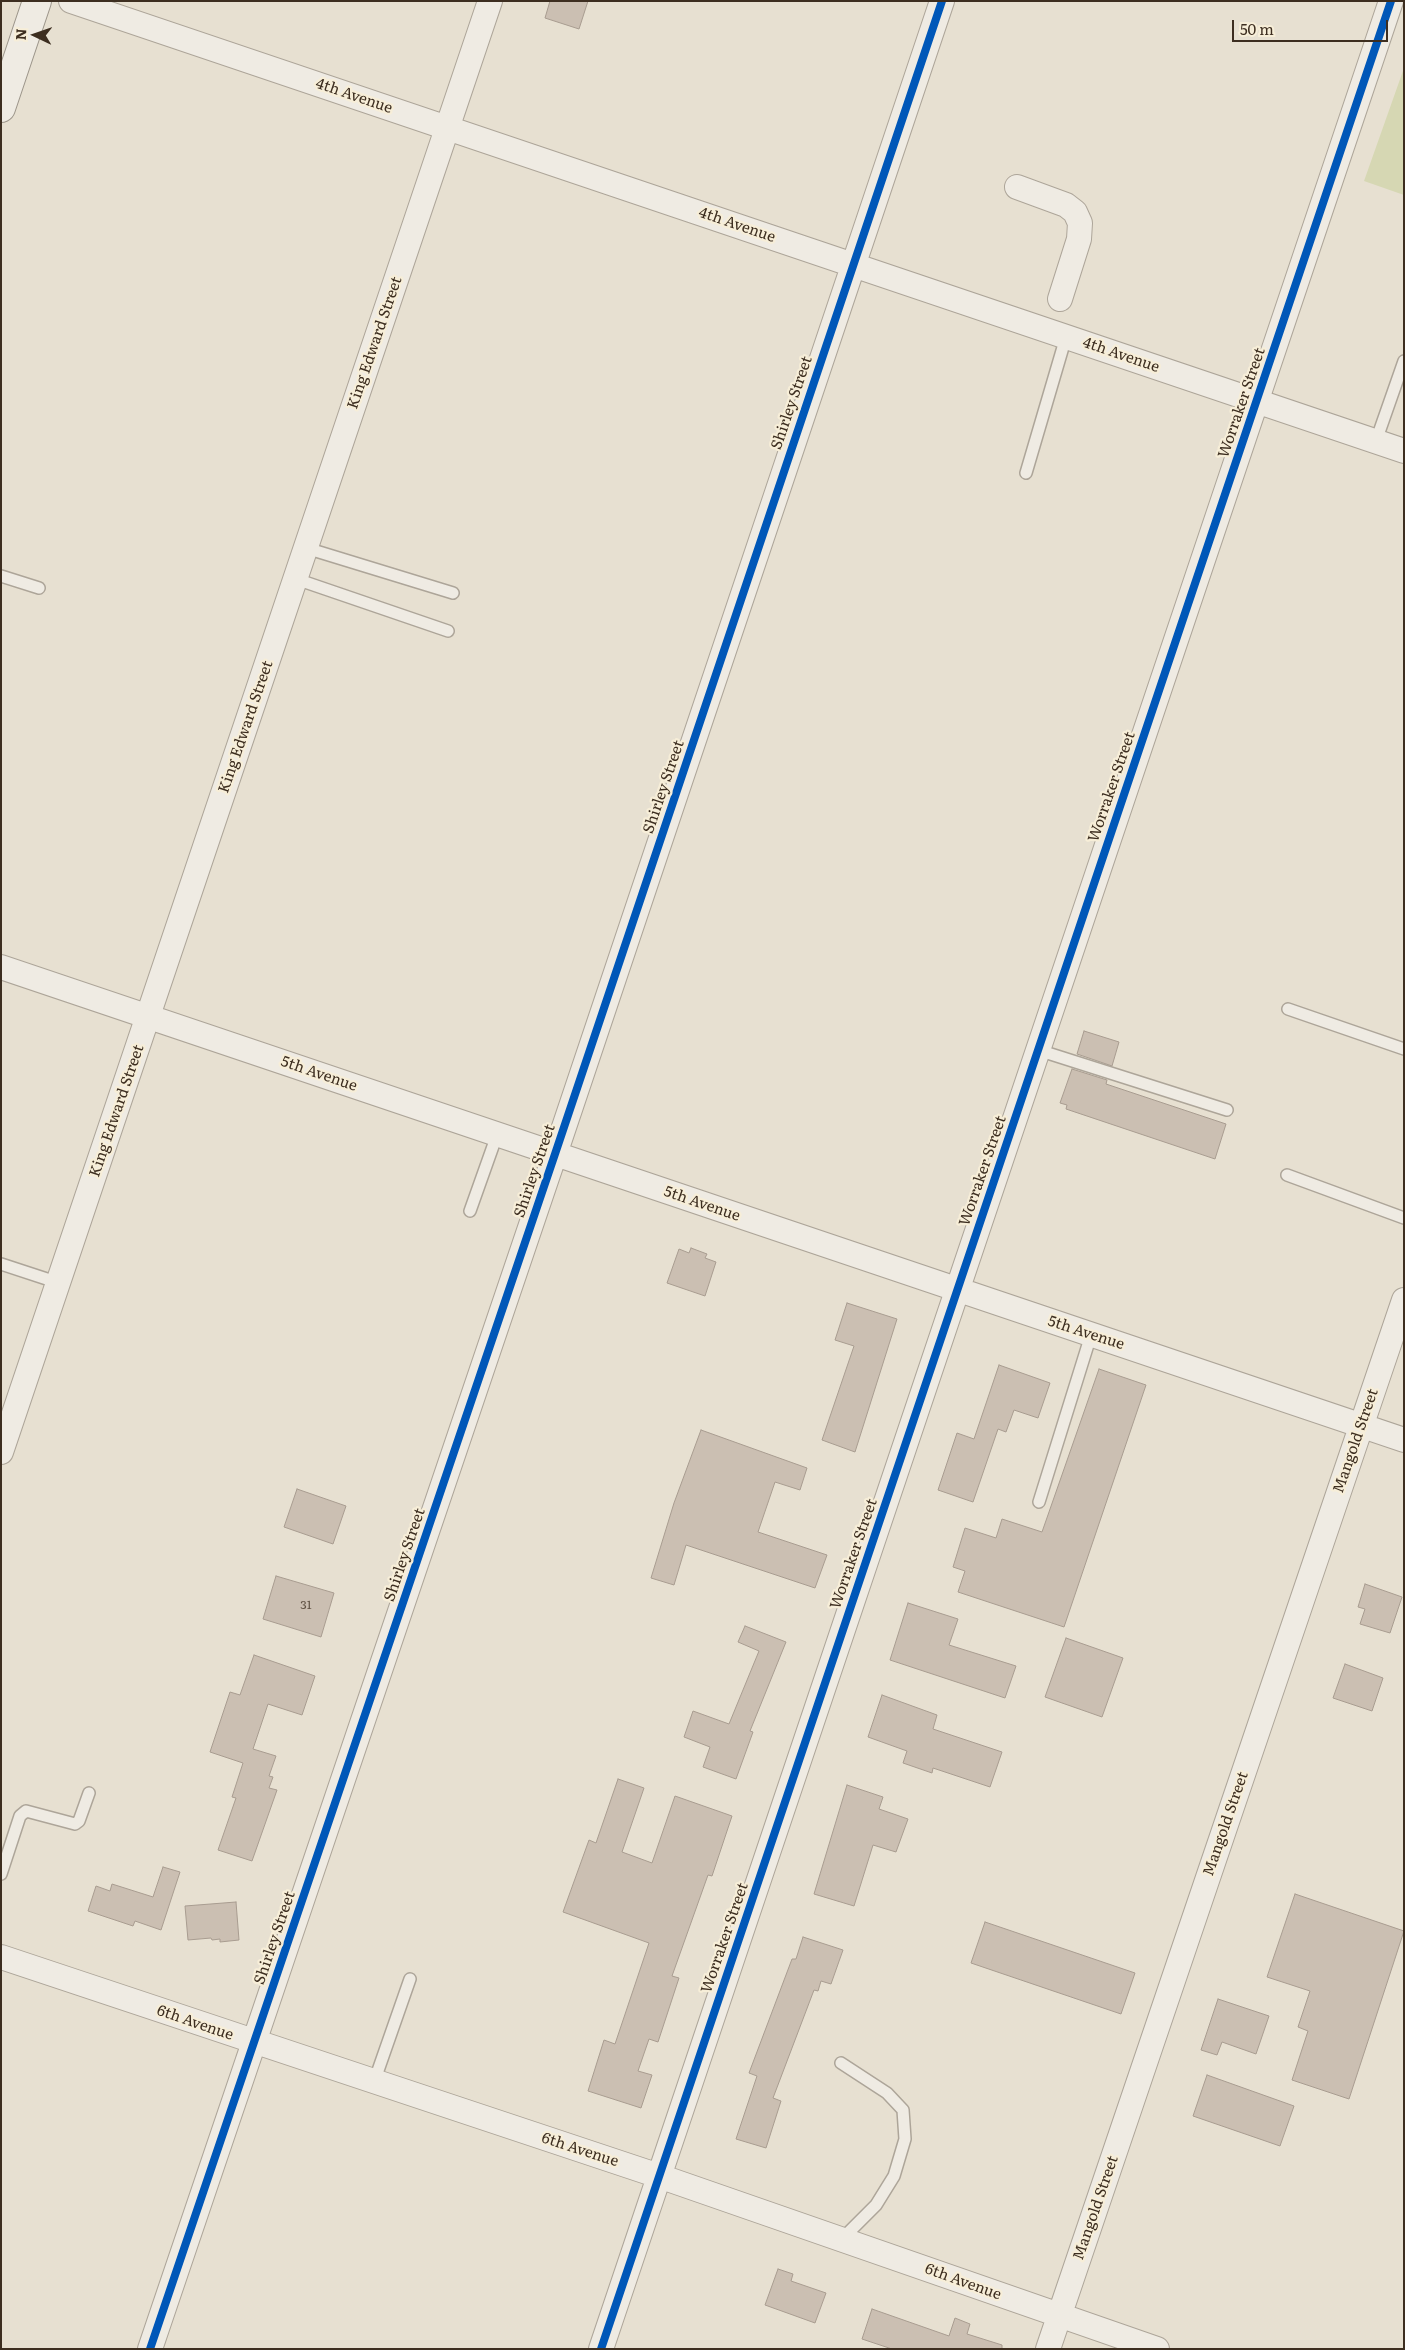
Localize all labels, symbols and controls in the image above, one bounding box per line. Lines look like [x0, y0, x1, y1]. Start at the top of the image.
north arrow [10, 10, 60, 60]
scale bar [1235, 10, 1391, 42]
text: 50 m [1240, 17, 1274, 40]
text: N [10, 28, 30, 41]
street label: 4th Avenue [313, 74, 395, 118]
street label: 4th Avenue [696, 203, 778, 247]
street label: King Edward Street [344, 274, 406, 412]
street label: 4th Avenue [1080, 333, 1162, 377]
street label: Worraker Street [1215, 345, 1269, 461]
street label: Shirley Street [768, 354, 816, 452]
street label: King Edward Street [215, 658, 277, 796]
street label: Worraker Street [1085, 729, 1139, 845]
street label: Shirley Street [640, 738, 688, 836]
street label: King Edward Street [86, 1042, 148, 1180]
street label: 5th Avenue [279, 1053, 359, 1095]
street label: Worraker Street [956, 1113, 1010, 1229]
street label: Shirley Street [511, 1122, 559, 1220]
street label: 5th Avenue [662, 1183, 742, 1225]
street label: 5th Avenue [1046, 1312, 1126, 1354]
street label: Mangold Street [1330, 1386, 1382, 1496]
street label: Worraker Street [827, 1496, 881, 1612]
street label: Shirley Street [381, 1506, 429, 1604]
house number: 31 [300, 1598, 312, 1612]
street label: Mangold Street [1200, 1769, 1252, 1879]
street label: Worraker Street [698, 1880, 752, 1996]
street label: Shirley Street [251, 1889, 299, 1987]
street label: 6th Avenue [154, 2002, 236, 2044]
street label: 6th Avenue [539, 2129, 621, 2171]
street label: Mangold Street [1070, 2153, 1122, 2263]
street label: 6th Avenue [922, 2260, 1004, 2304]

